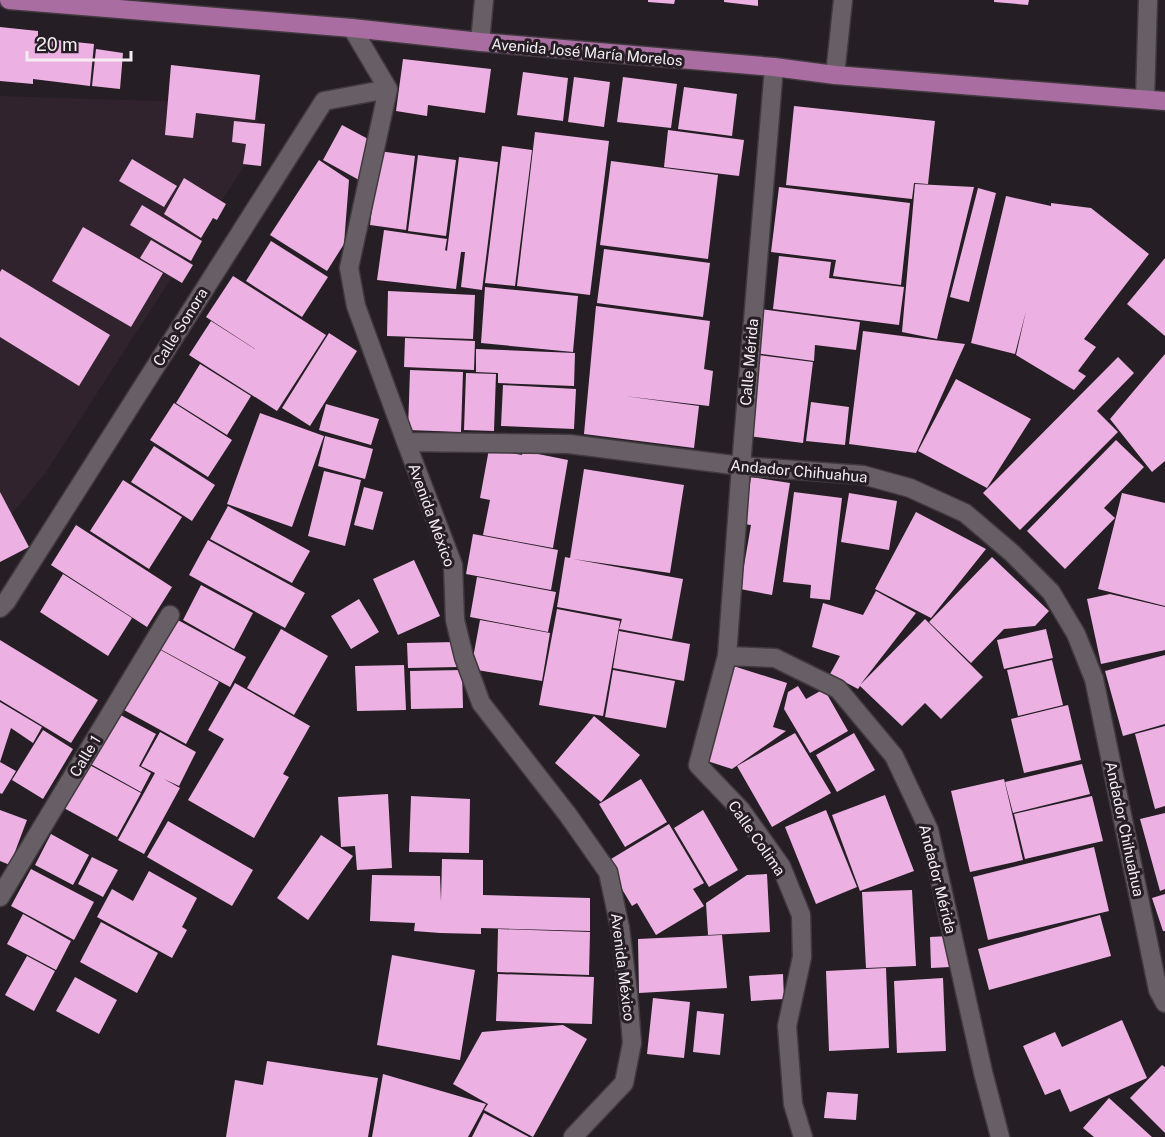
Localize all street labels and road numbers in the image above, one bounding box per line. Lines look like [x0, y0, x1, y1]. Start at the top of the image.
street label: Avenida José María Morelos [491, 35, 683, 69]
street label: Calle Sonora [149, 285, 211, 369]
street label: Calle Mérida [737, 318, 761, 406]
street label: Andador Chihuahua [730, 457, 868, 485]
street label: Avenida México [405, 461, 459, 569]
street label: Calle 1 [66, 732, 104, 780]
street label: Andador Chihuahua [1102, 760, 1148, 898]
street label: Calle Colima [725, 797, 789, 879]
street label: Andador Mérida [916, 823, 960, 935]
street label: Avenida México [608, 912, 638, 1022]

